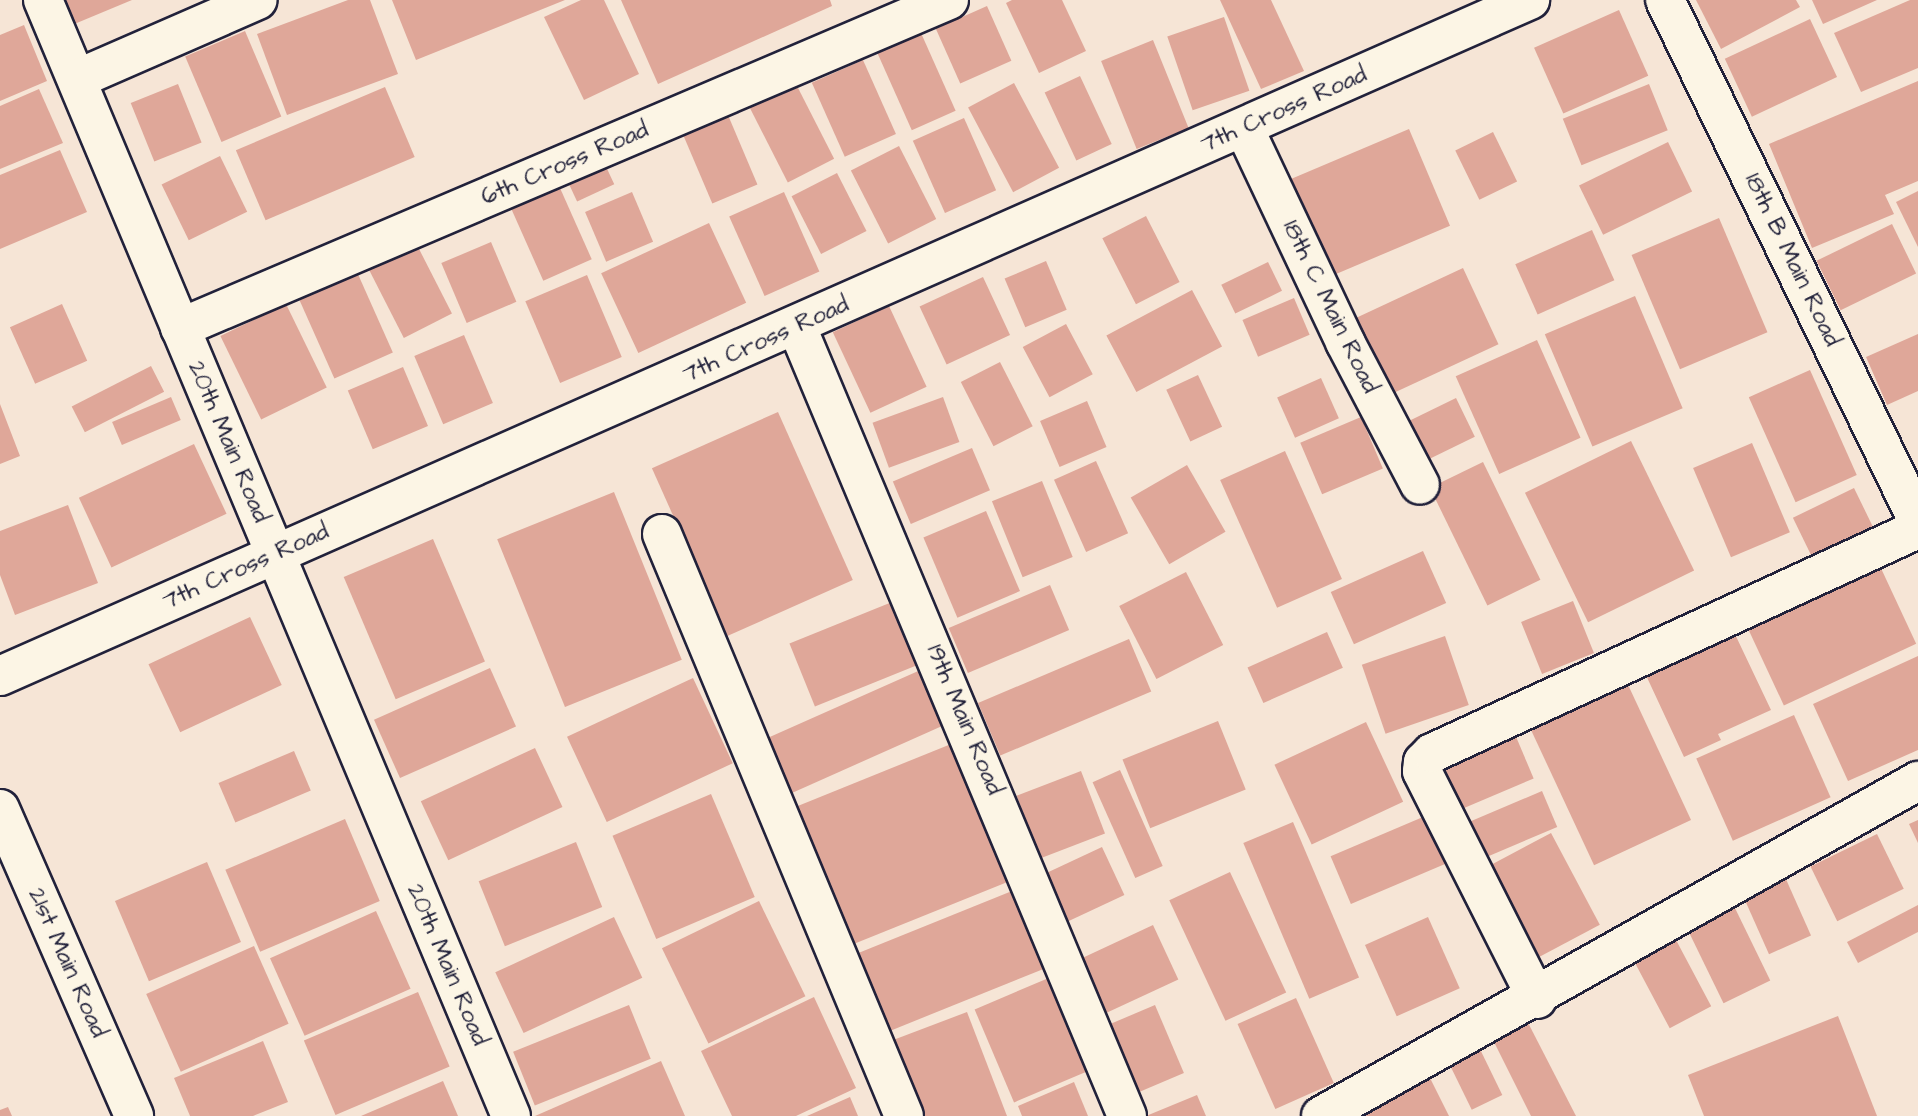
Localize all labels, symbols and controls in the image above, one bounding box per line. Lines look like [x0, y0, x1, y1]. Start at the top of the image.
street label: 7th Cross Road [1197, 61, 1371, 159]
street label: 6th Cross Road [477, 116, 653, 212]
street label: 18th B Main Road [1738, 169, 1846, 351]
street label: 18th C Main Road [1276, 216, 1384, 398]
street label: 7th Cross Road [679, 291, 853, 389]
street label: 20th Main Road [181, 357, 275, 527]
street label: 7th Cross Road [159, 518, 333, 616]
street label: 19th Main Road [919, 641, 1009, 799]
street label: 20th Main Road [400, 880, 494, 1050]
street label: 21st Main Road [21, 884, 113, 1042]

